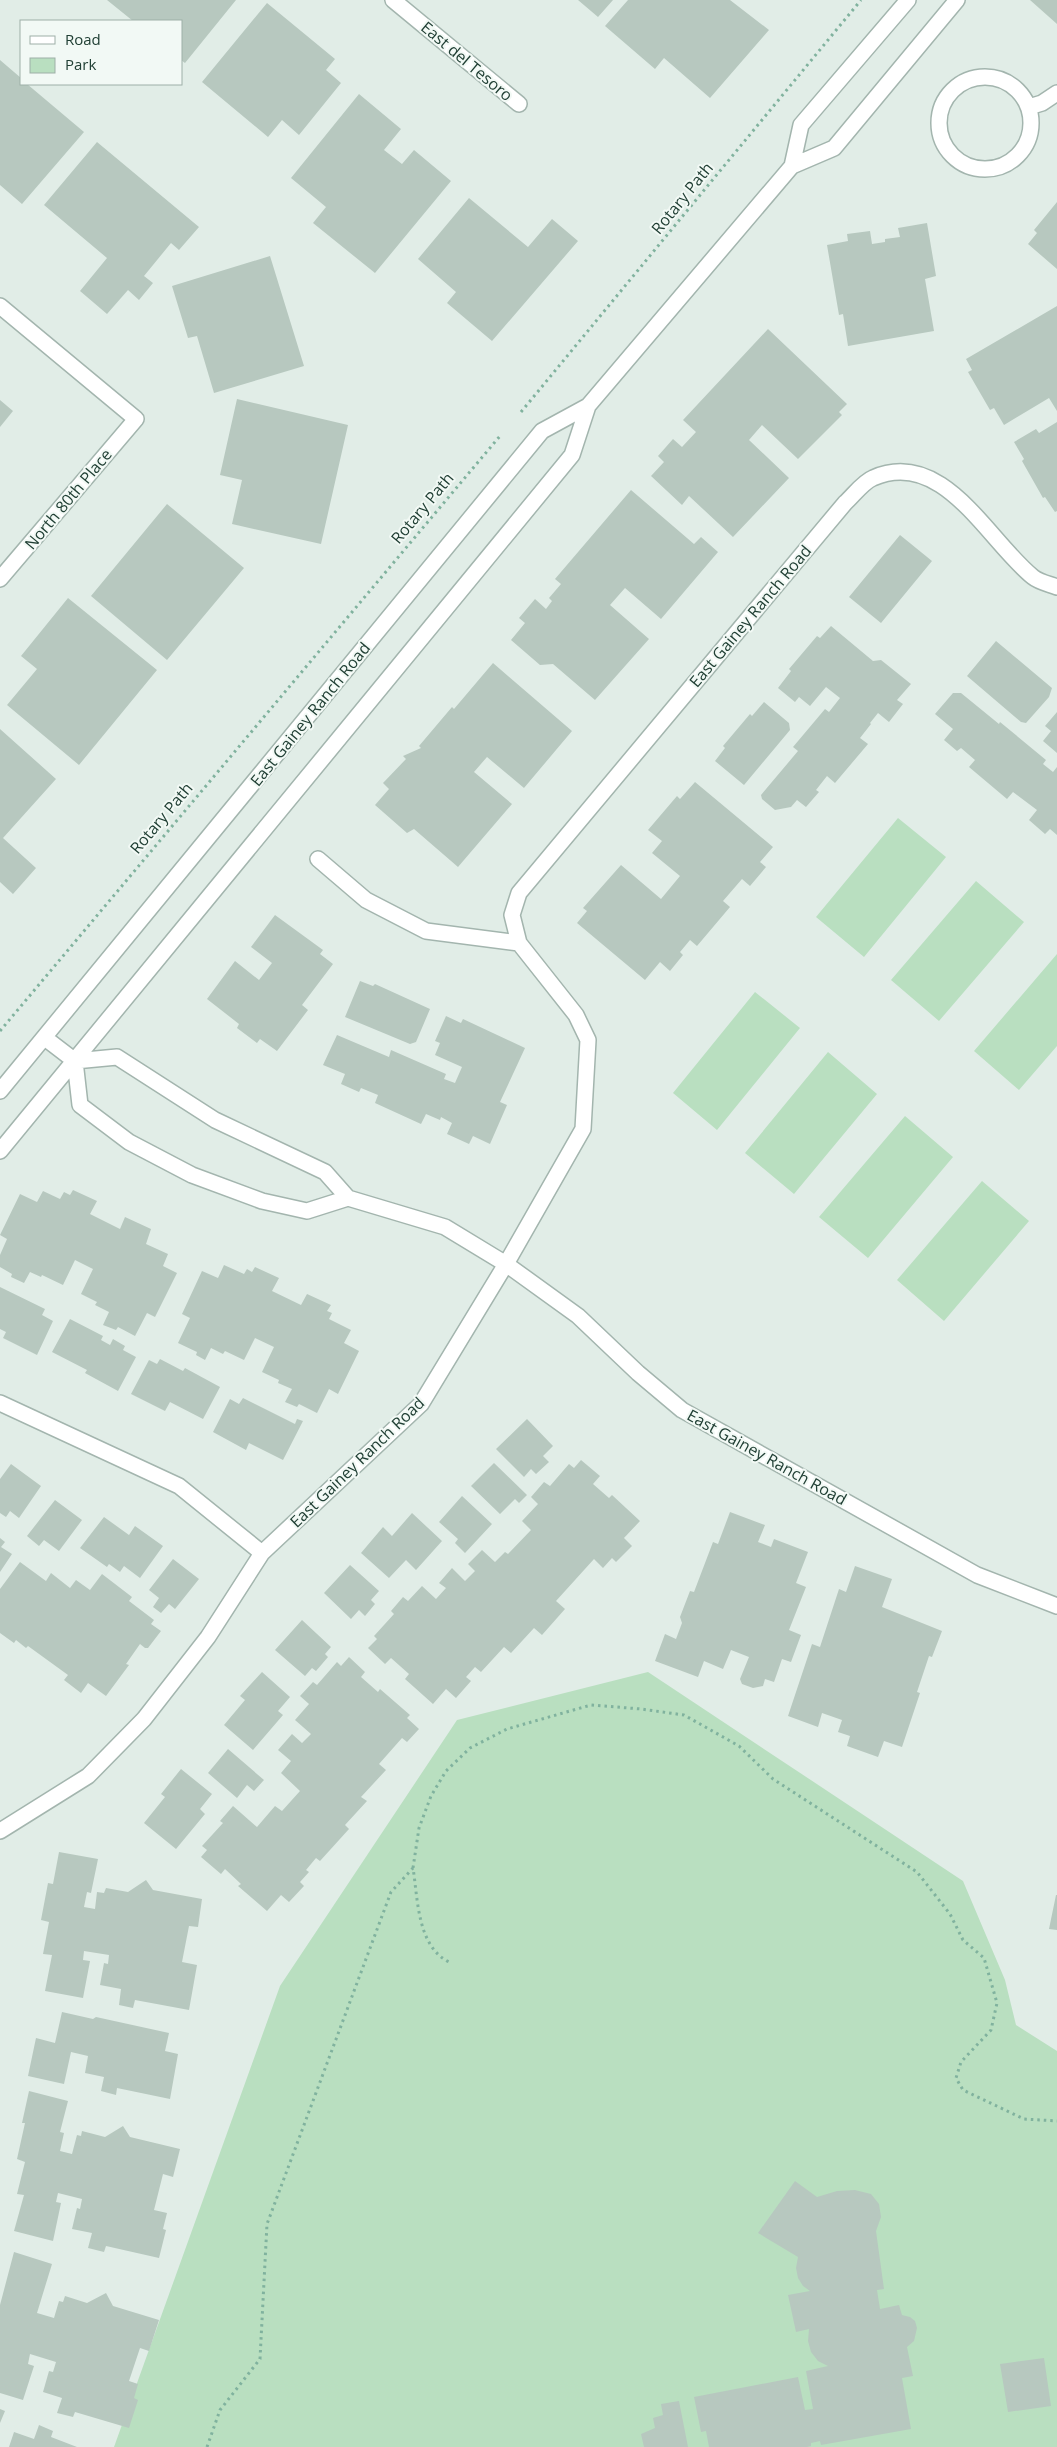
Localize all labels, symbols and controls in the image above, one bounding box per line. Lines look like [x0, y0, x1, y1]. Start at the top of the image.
street label: East del Tesoro [416, 16, 518, 106]
legend [20, 20, 182, 85]
text: Road [65, 29, 101, 49]
text: Park [65, 54, 96, 74]
street label: Rotary Path [646, 157, 718, 239]
street label: North 80th Place [19, 444, 117, 554]
street label: Rotary Path [386, 468, 458, 548]
street label: East Gainey Ranch Road [684, 540, 816, 692]
street label: East Gainey Ranch Road [245, 637, 375, 791]
street label: Rotary Path [125, 778, 197, 858]
street label: East Gainey Ranch Road [285, 1392, 429, 1532]
street label: East Gainey Ranch Road [683, 1404, 851, 1510]

